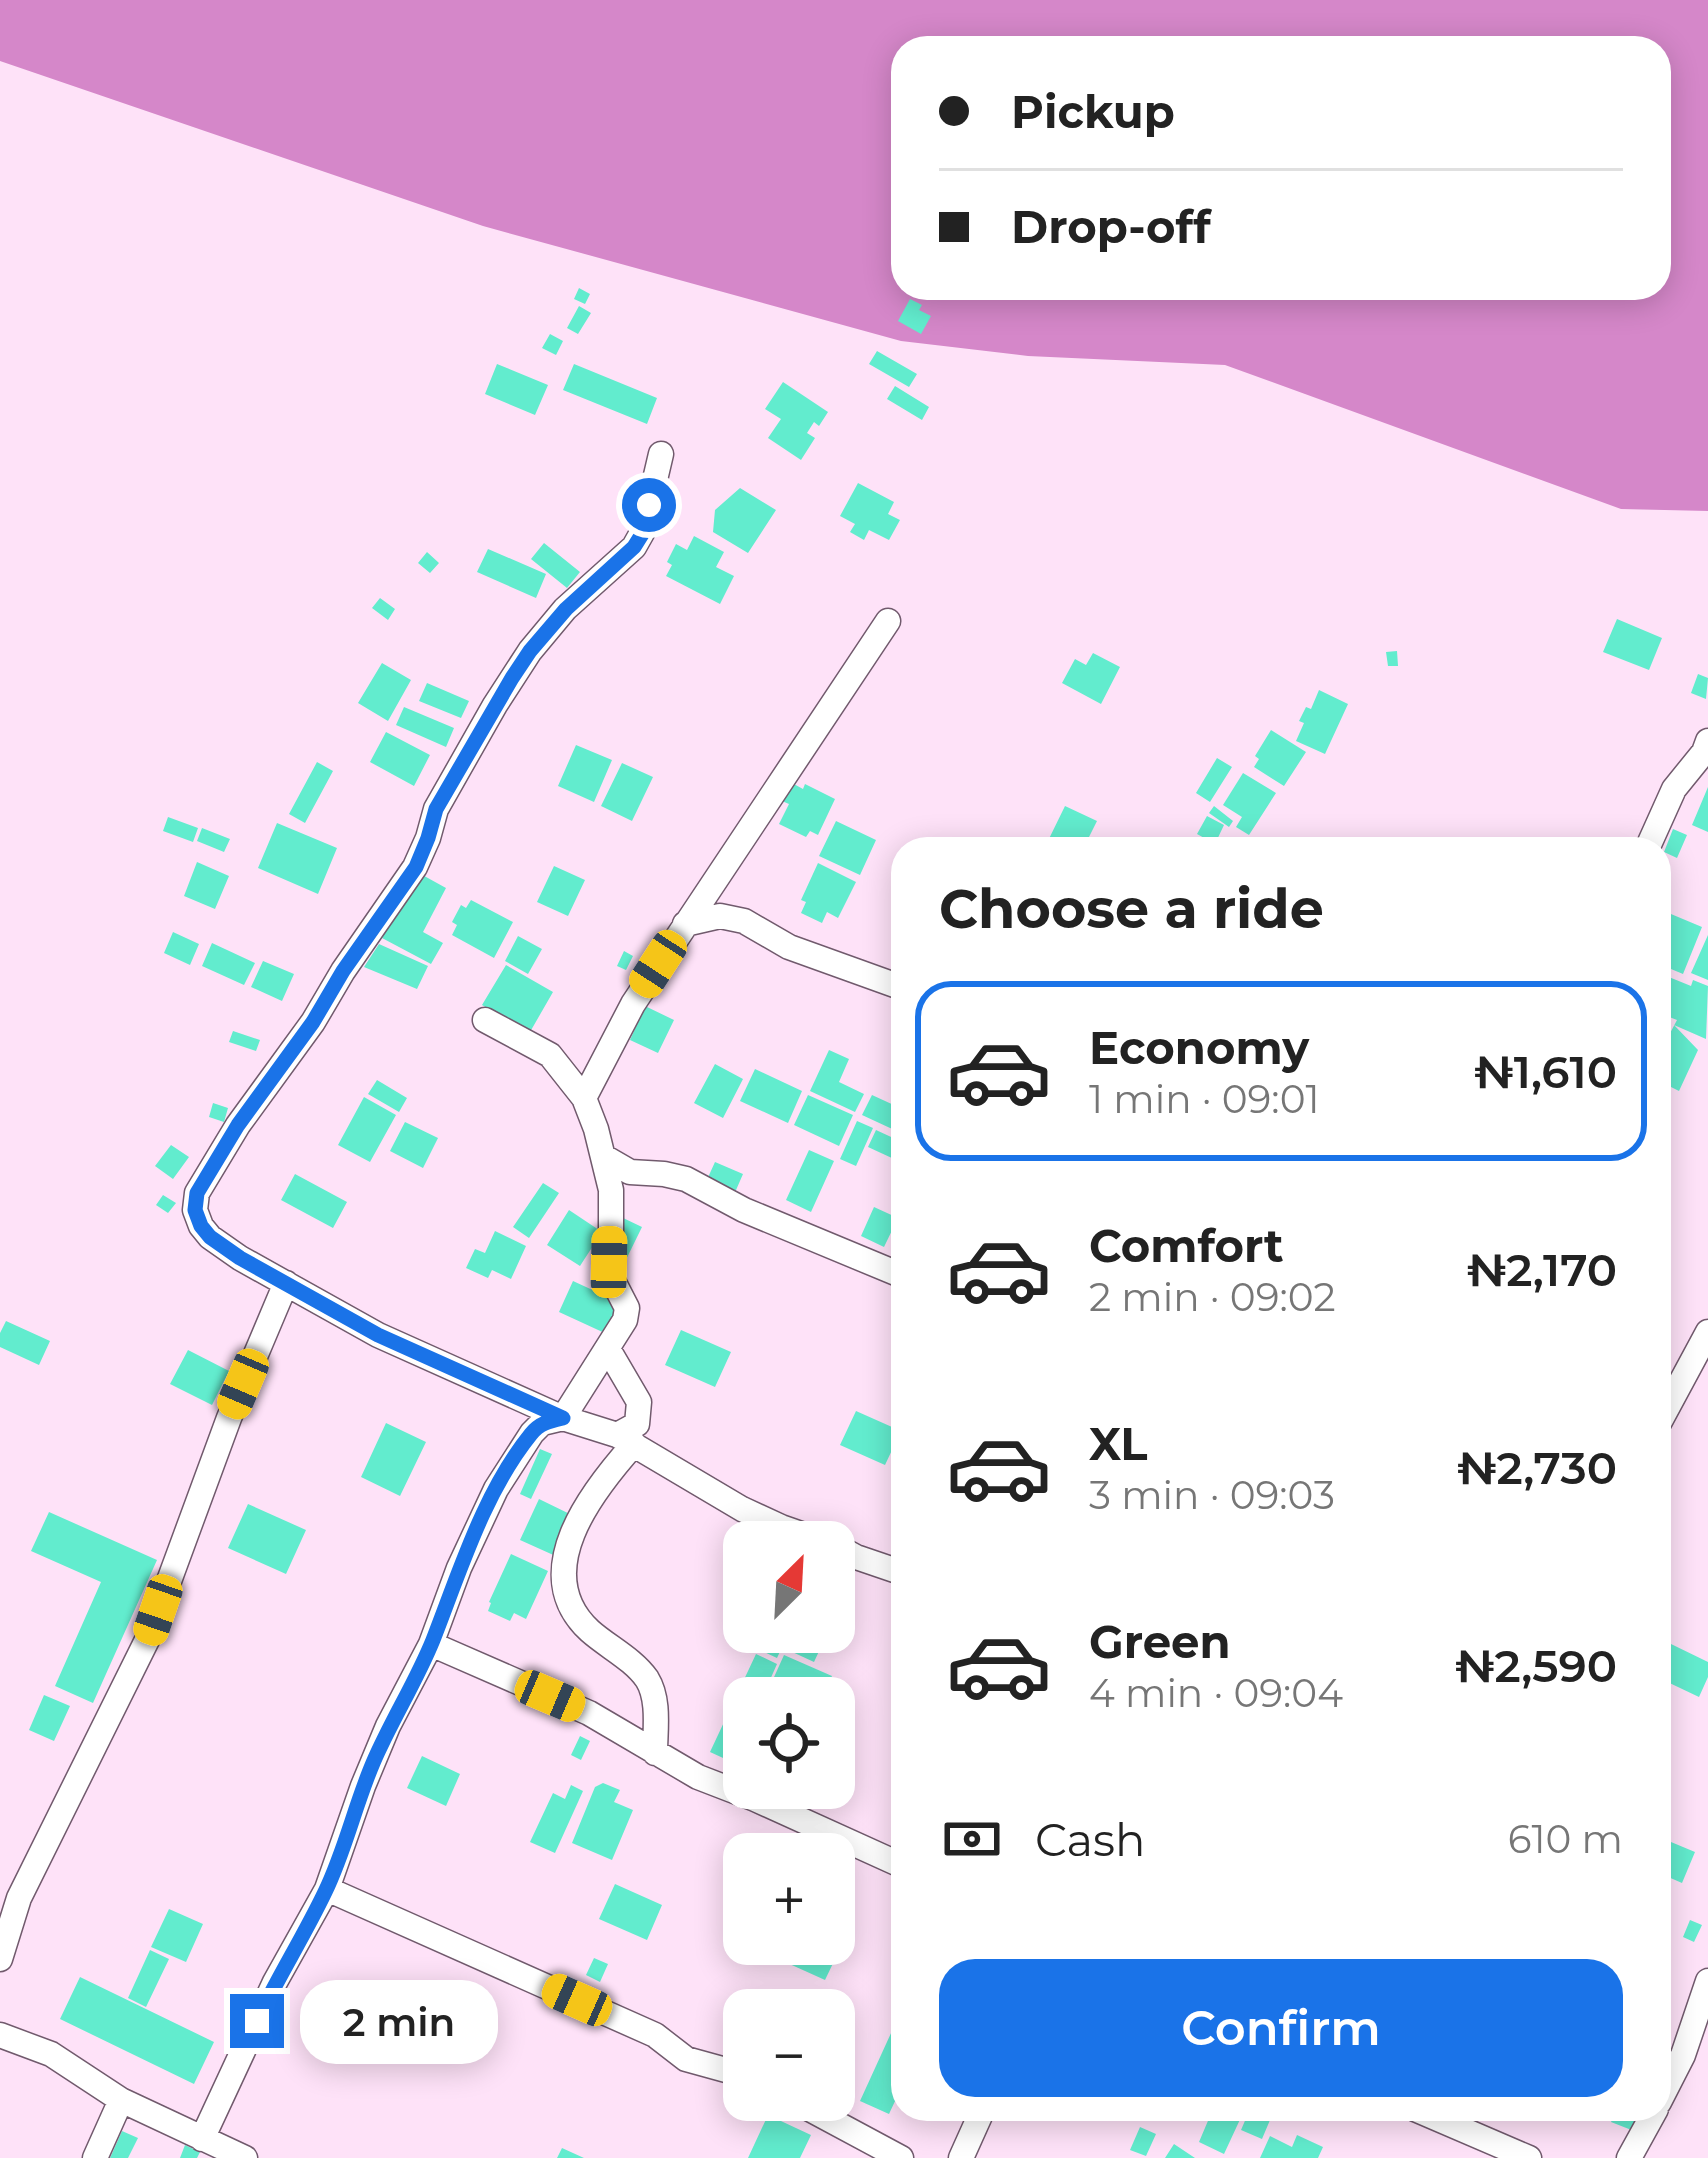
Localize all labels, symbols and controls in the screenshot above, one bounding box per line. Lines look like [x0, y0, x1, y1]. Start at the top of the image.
text: Pickup [1011, 84, 1175, 139]
text: Drop-off [1011, 199, 1211, 254]
route start [622, 478, 676, 532]
text: Choose a ride [939, 876, 1324, 942]
car [623, 924, 693, 1004]
icon: car [945, 1017, 1053, 1125]
text: Economy [1089, 1020, 1309, 1075]
text: ₦1,610 [1474, 1044, 1617, 1099]
text: 1 min · 09:01 [1089, 1075, 1320, 1123]
icon: car [945, 1215, 1053, 1323]
text: Comfort [1089, 1218, 1284, 1273]
car [590, 1226, 628, 1298]
text: ₦2,170 [1466, 1242, 1617, 1297]
text: 2 min · 09:02 [1089, 1273, 1336, 1321]
car [212, 1344, 274, 1424]
icon: car [945, 1413, 1053, 1521]
text: XL [1089, 1416, 1147, 1471]
text: ₦2,730 [1457, 1440, 1617, 1495]
text: 3 min · 09:03 [1089, 1471, 1335, 1519]
north arrow [723, 1521, 855, 1653]
map controls [723, 1521, 855, 2121]
car [129, 1570, 187, 1650]
icon: car [945, 1611, 1053, 1719]
text: Green [1089, 1614, 1231, 1669]
text: ₦2,590 [1455, 1638, 1617, 1693]
car [510, 1665, 590, 1727]
text: 4 min · 09:04 [1089, 1669, 1343, 1717]
button: locate [723, 1677, 855, 1809]
icon: cash [939, 1806, 1005, 1872]
text: Cash [1035, 1812, 1146, 1867]
text: 610 m [1508, 1815, 1623, 1863]
button: + [723, 1833, 855, 1965]
button: Confirm [939, 1959, 1623, 2097]
car [537, 1969, 617, 2031]
callout: 2 min [299, 1979, 497, 2063]
button: − [723, 1989, 855, 2121]
route end [230, 1994, 284, 2048]
text: 2 min [343, 1998, 455, 2046]

